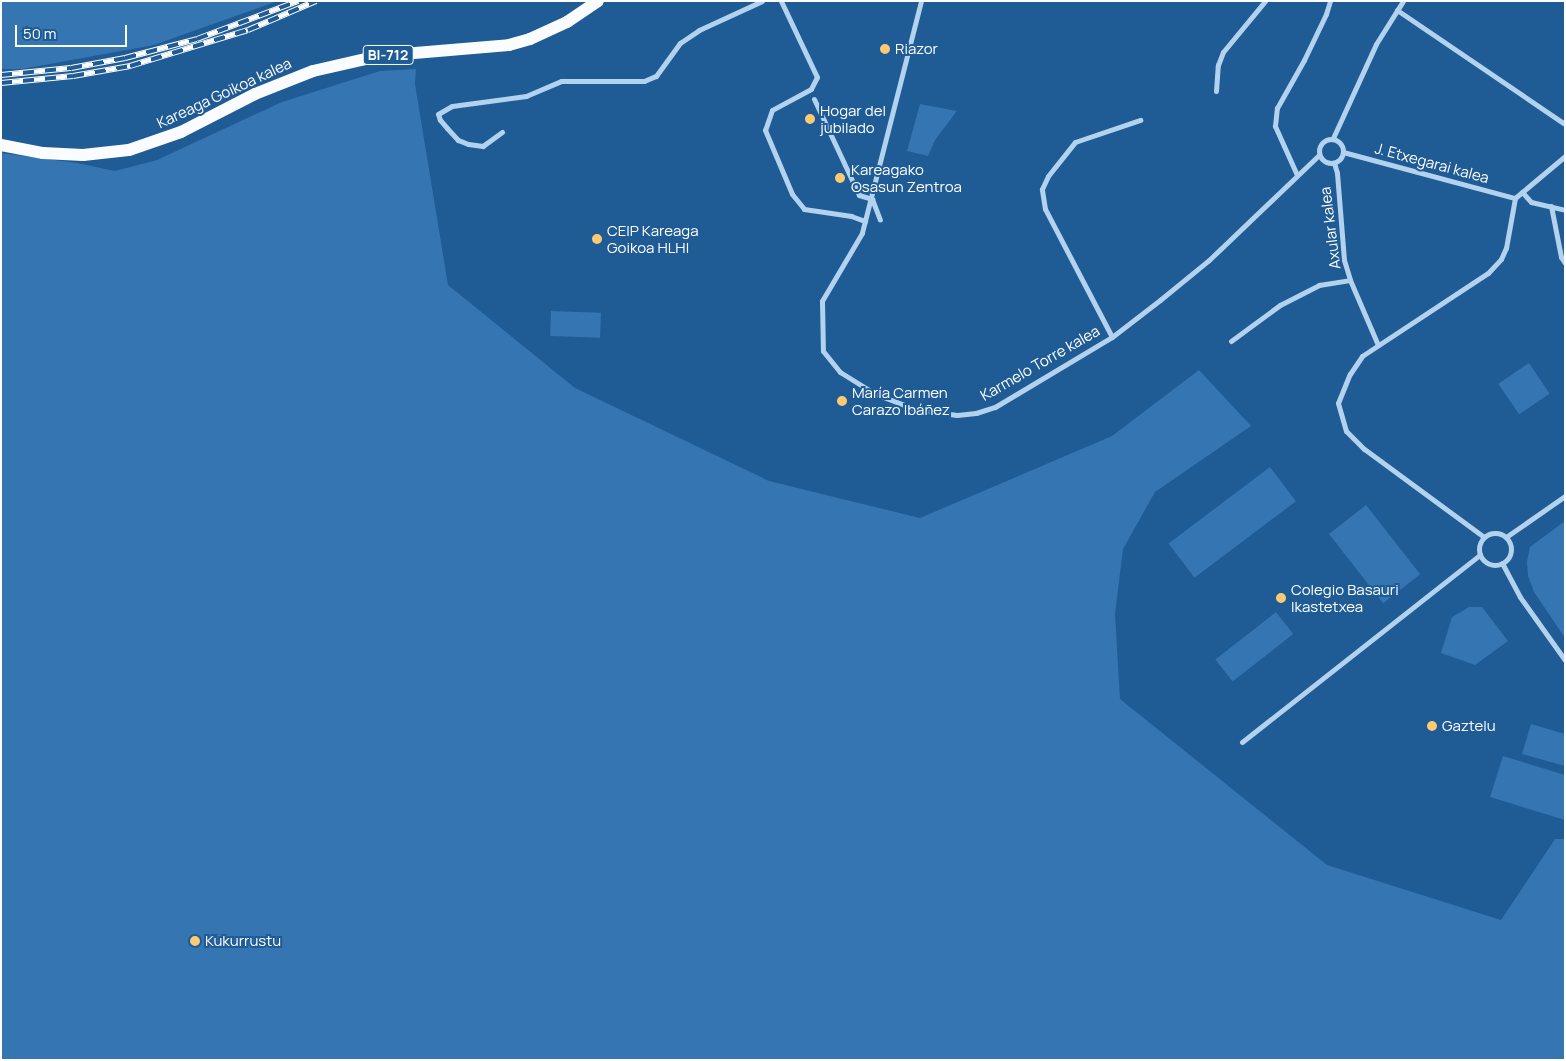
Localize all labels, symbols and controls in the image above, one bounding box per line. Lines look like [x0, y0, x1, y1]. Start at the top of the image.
scale bar [18, 15, 130, 47]
text: 50 m [23, 23, 57, 44]
place label: Riazor [895, 40, 938, 58]
marker: Riazor [879, 43, 891, 55]
road number: BI-712 [362, 44, 414, 66]
street label: Kareaga Goikoa kalea [154, 54, 294, 132]
place label: Hogar del jubilado [820, 101, 886, 136]
marker: Hogar del jubilado [804, 113, 816, 125]
street label: J. Etxegarai kalea [1373, 139, 1491, 187]
place label: Kareagako Osasun Zentroa [851, 160, 962, 195]
marker: Kareagako Osasun Zentroa [833, 171, 847, 185]
street label: Axular kalea [1316, 186, 1344, 270]
place label: CEIP Kareaga Goikoa HLHI [607, 221, 698, 256]
marker: CEIP Kareaga Goikoa HLHI [591, 233, 603, 245]
street label: Karmelo Torre kalea [977, 322, 1103, 404]
place label: María Carmen Carazo Ibáñez [852, 383, 950, 418]
marker: María Carmen Carazo Ibáñez [836, 395, 848, 407]
place label: Colegio Basauri Ikastetxea [1291, 580, 1399, 615]
marker: Colegio Basauri Ikastetxea [1275, 592, 1287, 604]
place label: Gaztelu [1442, 717, 1496, 735]
marker: Gaztelu [1426, 720, 1438, 732]
place label: Kukurrustu [205, 932, 281, 950]
marker: Kukurrustu [189, 935, 201, 947]

